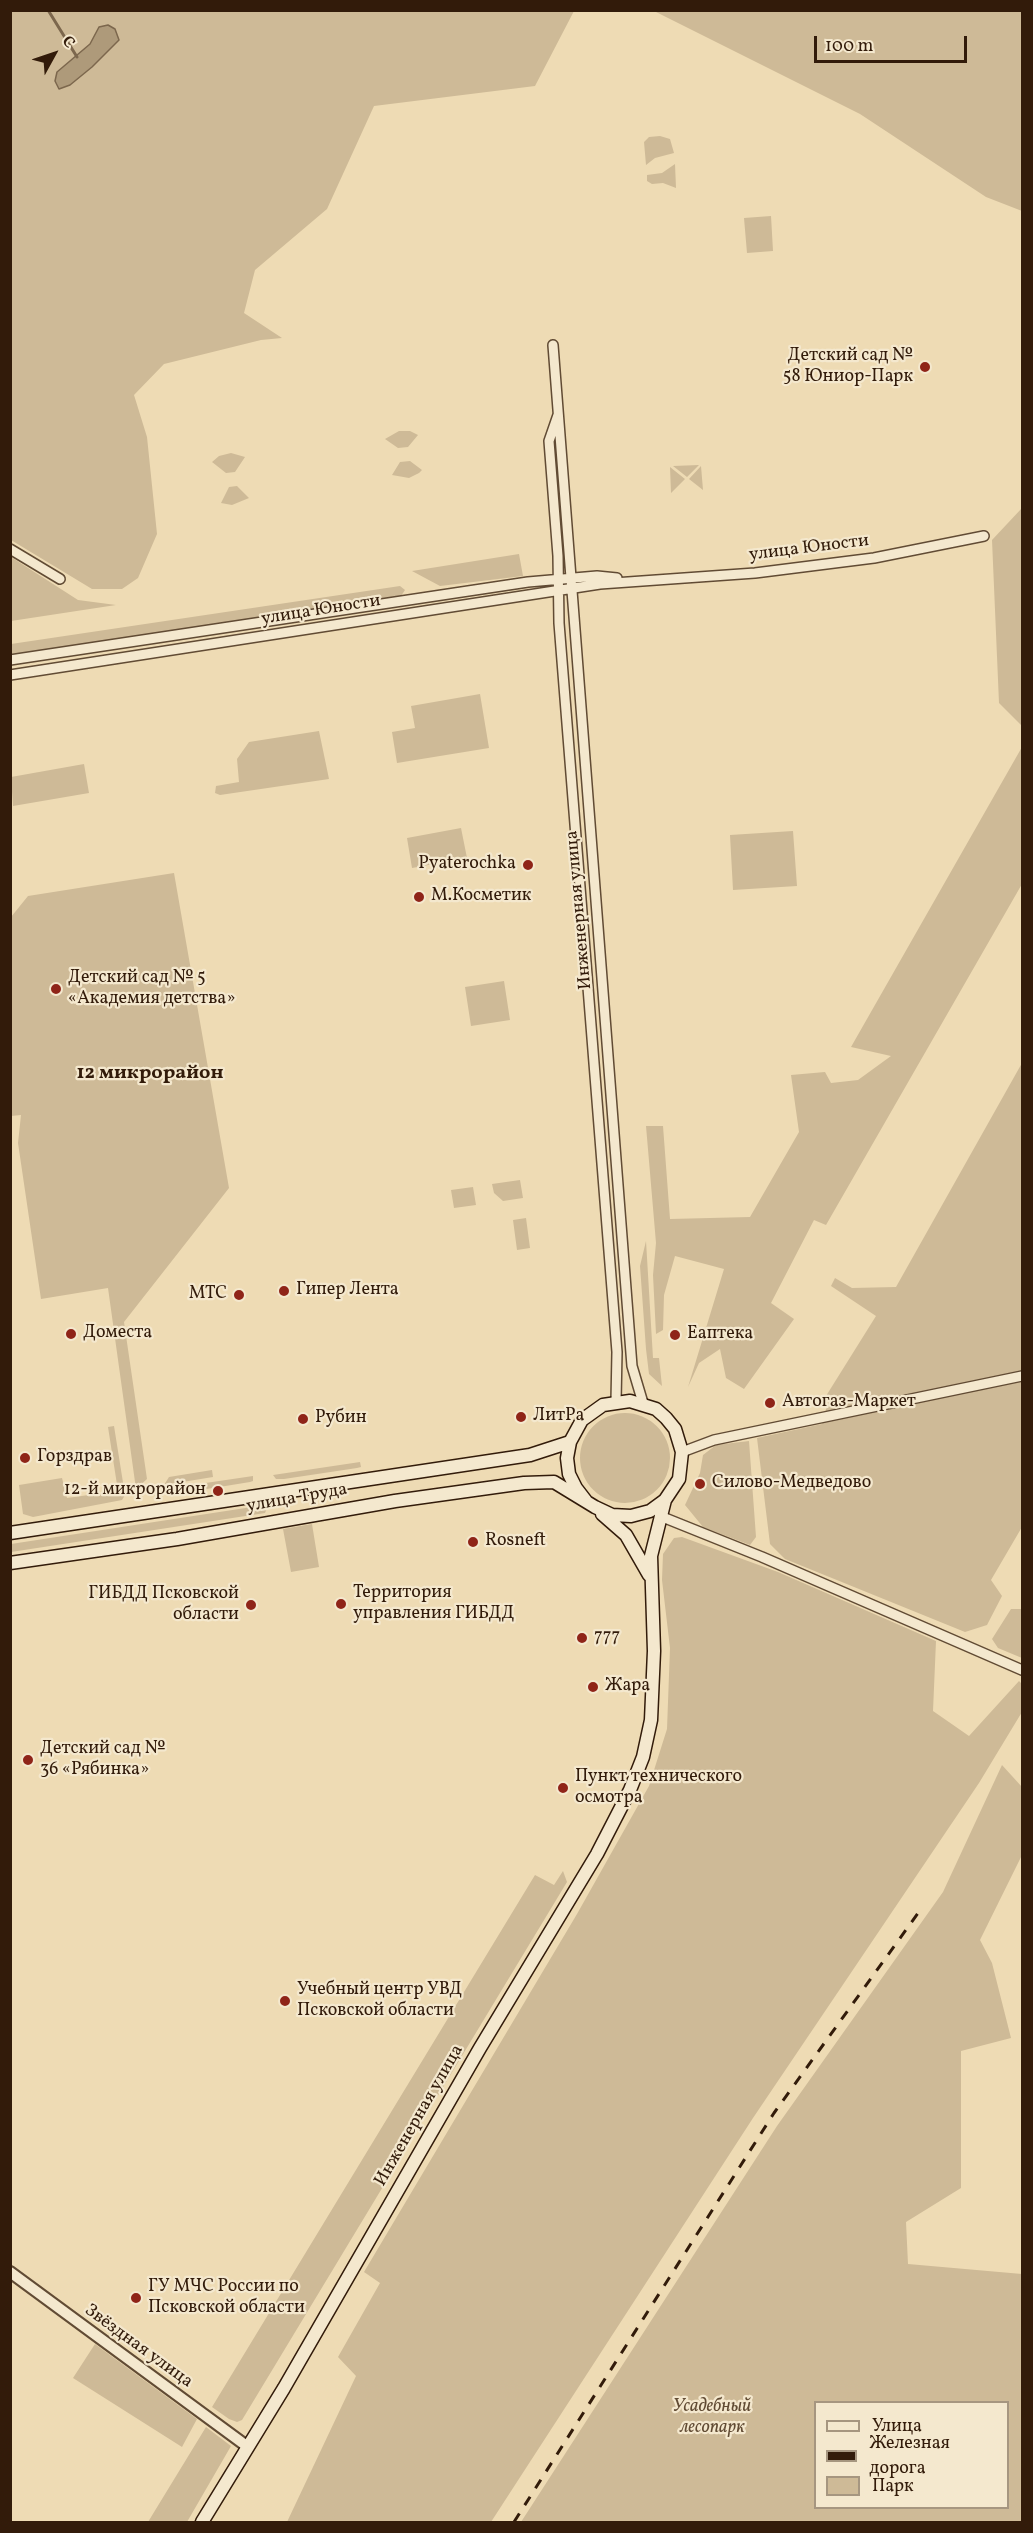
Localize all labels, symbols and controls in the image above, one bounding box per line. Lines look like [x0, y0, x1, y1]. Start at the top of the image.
north arrow [24, 24, 84, 84]
scale bar [817, 24, 970, 62]
text: С [56, 31, 80, 53]
text: 100 m [825, 34, 874, 59]
place label: Детский сад № 58 Юниор-Парк [783, 346, 913, 388]
marker: Детский сад № 58 Юниор-Парк [918, 360, 932, 374]
street label: улица Юности [748, 531, 870, 567]
street label: улица Юности [260, 591, 382, 631]
street label: Инженерная улица [562, 829, 598, 991]
place label: Pyaterochka [418, 854, 516, 876]
marker: Pyaterochka [521, 858, 535, 872]
place label: М.Косметик [431, 886, 531, 908]
marker: М.Косметик [412, 890, 426, 904]
place label: Детский сад № 5 «Академия детства» [68, 968, 236, 1010]
marker: Детский сад № 5 «Академия детства» [49, 982, 63, 996]
district label: 12 микрорайон [77, 1062, 223, 1086]
place label: Гипер Лента [296, 1280, 399, 1302]
place label: МТС [189, 1284, 227, 1306]
marker: Гипер Лента [277, 1284, 291, 1298]
marker: МТС [232, 1288, 246, 1302]
place label: Доместа [83, 1323, 152, 1345]
place label: Еаптека [687, 1324, 753, 1346]
marker: Доместа [64, 1327, 78, 1341]
marker: Еаптека [668, 1328, 682, 1342]
place label: Автогаз-Маркет [782, 1392, 916, 1414]
marker: Автогаз-Маркет [763, 1396, 777, 1410]
place label: ЛитРа [533, 1406, 584, 1428]
place label: Рубин [315, 1408, 367, 1430]
marker: ЛитРа [514, 1410, 528, 1424]
marker: Рубин [296, 1412, 310, 1426]
place label: Горздрав [37, 1447, 112, 1469]
marker: Горздрав [18, 1451, 32, 1465]
place label: Силово-Медведово [712, 1473, 871, 1495]
marker: Силово-Медведово [693, 1477, 707, 1491]
place label: 12-й микрорайон [64, 1480, 206, 1502]
street label: улица Труда [245, 1480, 349, 1518]
marker: 12-й микрорайон [211, 1484, 225, 1498]
place label: Rosneft [485, 1531, 546, 1553]
marker: Rosneft [466, 1535, 480, 1549]
place label: Территория управления ГИБДД [353, 1583, 515, 1626]
place label: ГИБДД Псковской области [88, 1584, 239, 1626]
marker: Территория управления ГИБДД [334, 1597, 348, 1611]
marker: ГИБДД Псковской области [244, 1598, 258, 1612]
place label: 777 [594, 1627, 620, 1649]
marker: 777 [575, 1631, 589, 1645]
place label: Жара [605, 1676, 650, 1698]
marker: Жара [586, 1680, 600, 1694]
place label: Детский сад № 36 «Рябинка» [40, 1739, 165, 1782]
marker: Детский сад № 36 «Рябинка» [21, 1753, 35, 1767]
place label: Пункт технического осмотра [575, 1767, 742, 1810]
marker: Пункт технического осмотра [556, 1781, 570, 1795]
place label: Учебный центр УВД Псковской области [297, 1980, 462, 2022]
marker: Учебный центр УВД Псковской области [278, 1994, 292, 2008]
street label: Инженерная улица [371, 2041, 469, 2191]
place label: ГУ МЧС России по Псковской области [148, 2277, 305, 2320]
marker: ГУ МЧС России по Псковской области [129, 2291, 143, 2305]
street label: Звёздная улица [80, 2300, 196, 2394]
park label: Усадебный лесопарк [673, 2397, 751, 2440]
legend [814, 2401, 1009, 2509]
text: Улица [872, 2414, 922, 2439]
text: Железная дорога [869, 2431, 950, 2481]
text: Парк [872, 2474, 914, 2499]

